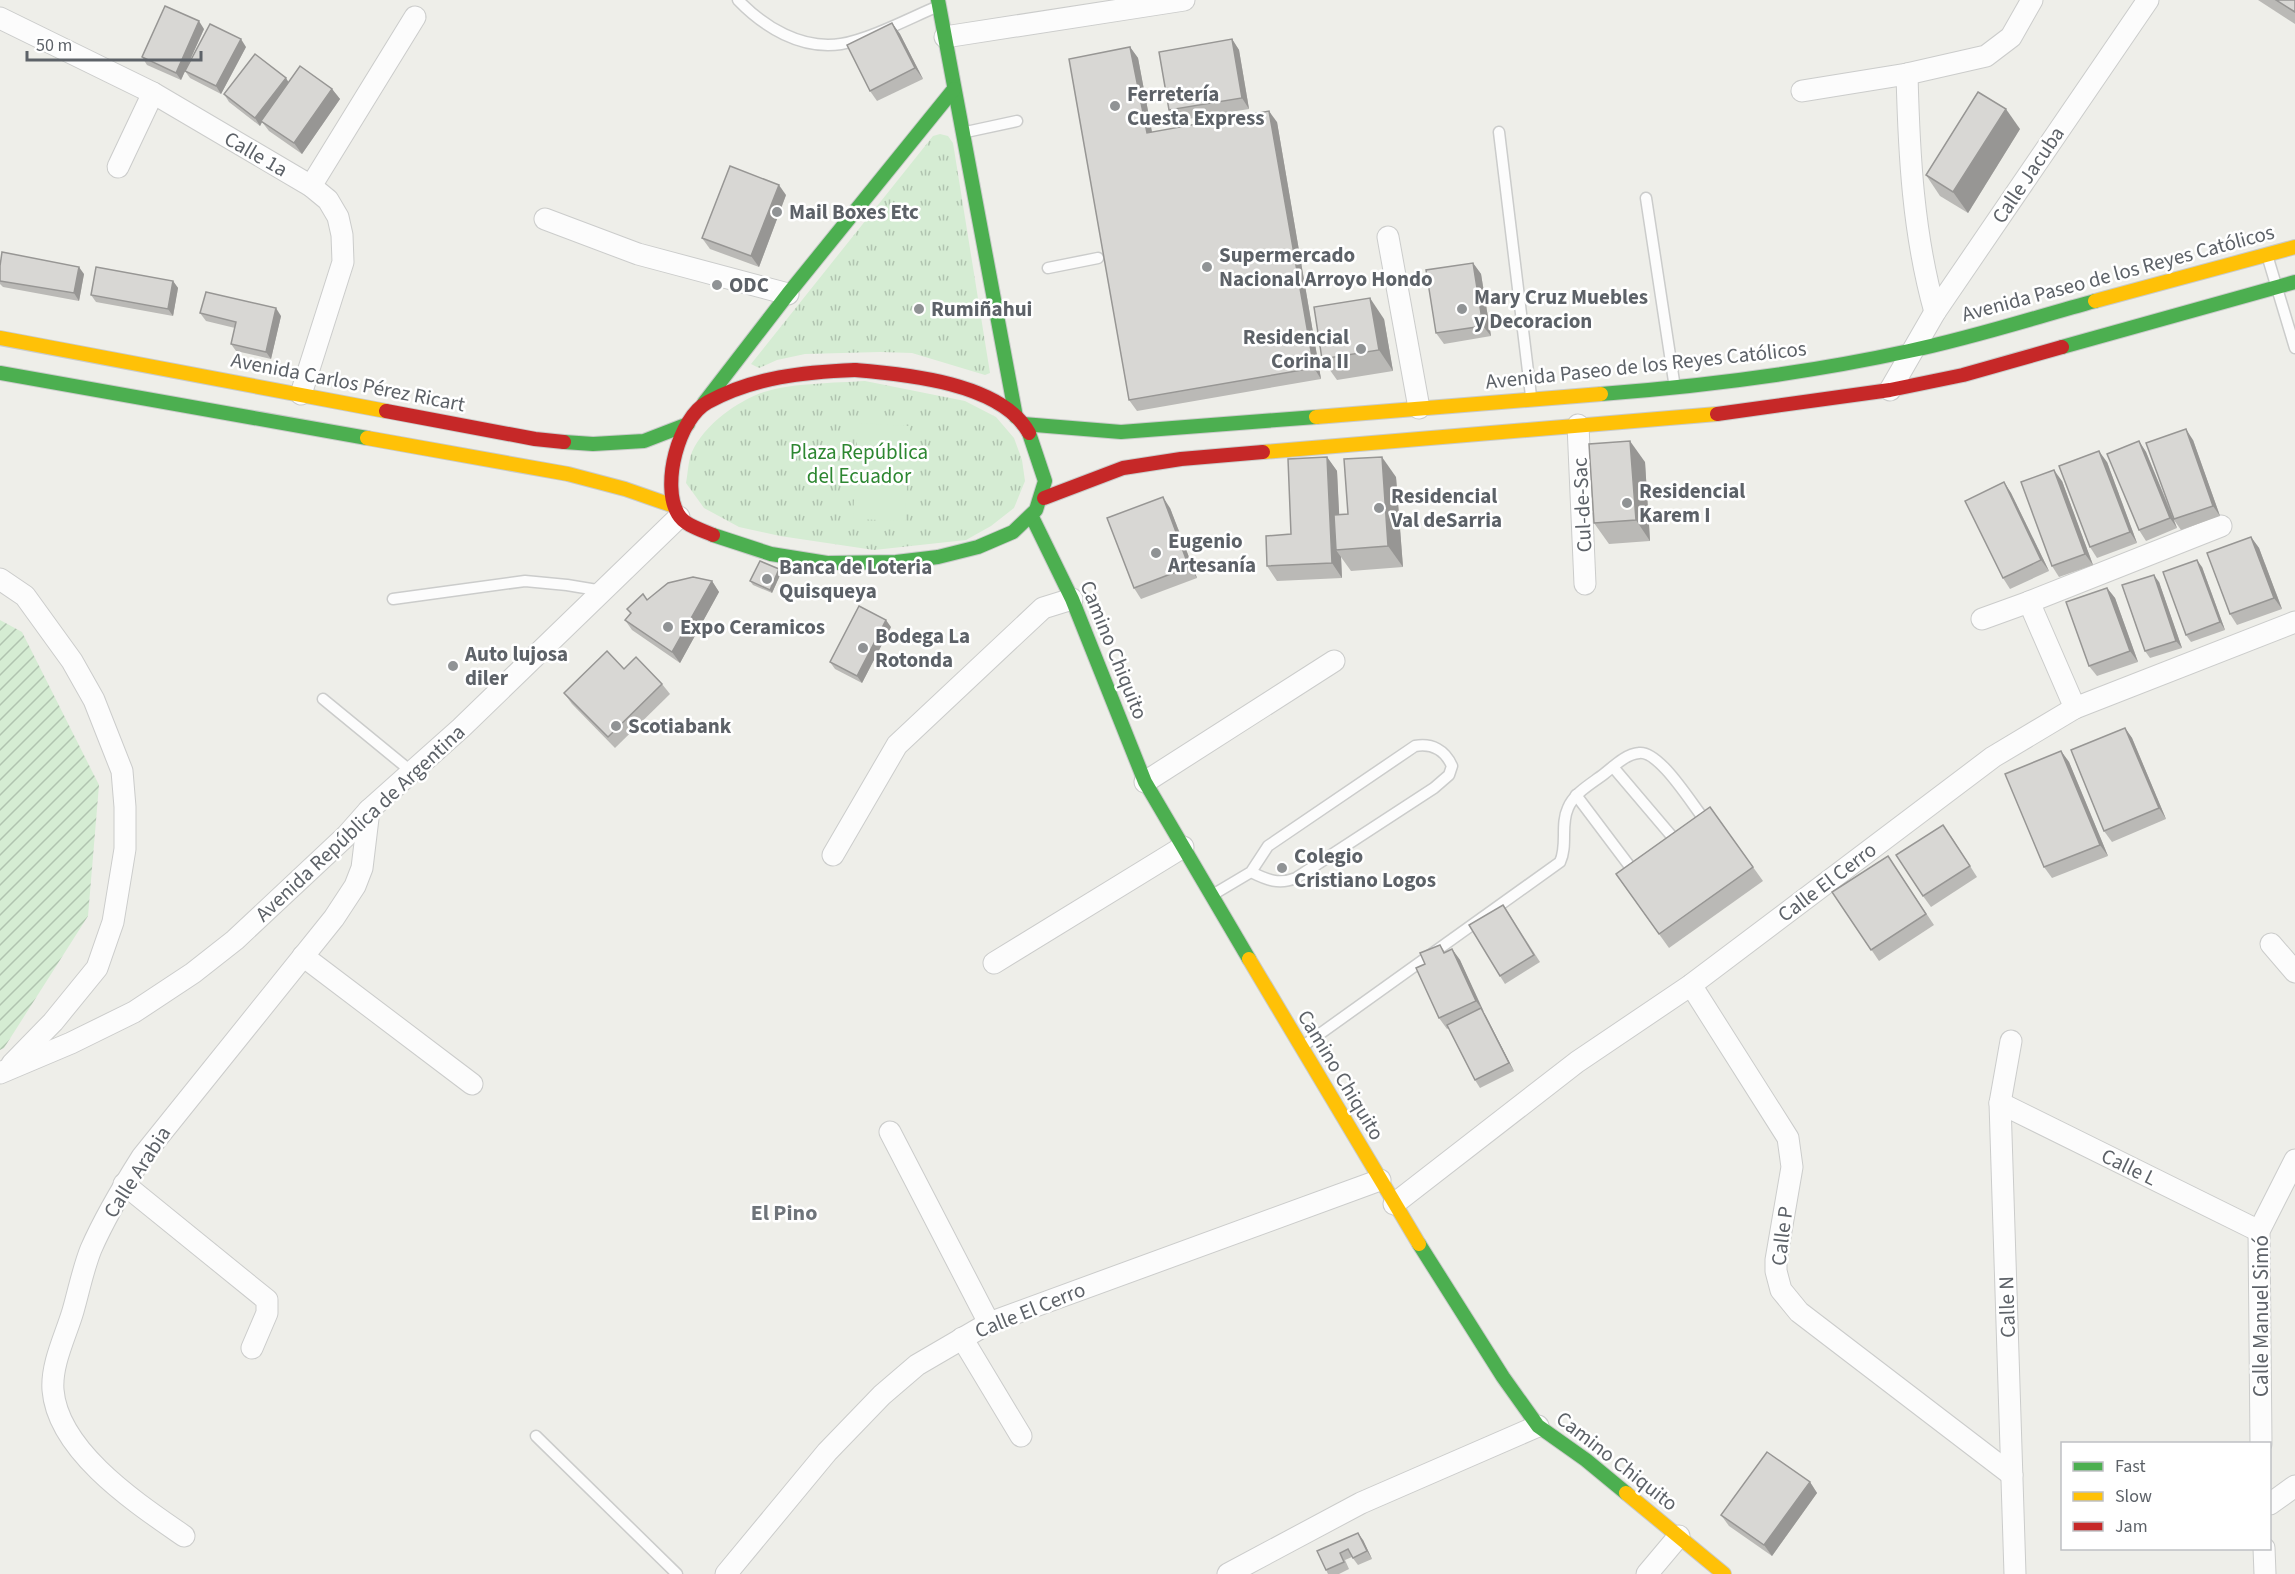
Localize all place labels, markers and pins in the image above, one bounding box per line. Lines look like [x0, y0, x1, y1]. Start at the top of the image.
place label: Ferretería Cuesta Express [1127, 79, 1265, 133]
marker: Ferretería Cuesta Express [1108, 99, 1122, 113]
place label: Mail Boxes Etc [789, 197, 919, 227]
marker: Mail Boxes Etc [770, 205, 784, 219]
place label: Supermercado Nacional Arroyo Hondo [1219, 240, 1433, 294]
marker: Supermercado Nacional Arroyo Hondo [1200, 260, 1214, 274]
place label: ODC [729, 270, 769, 300]
marker: ODC [710, 278, 724, 292]
place label: Mary Cruz Muebles y Decoracion [1474, 282, 1648, 336]
place label: Rumiñahui [931, 294, 1032, 324]
marker: Rumiñahui [912, 302, 926, 316]
marker: Mary Cruz Muebles y Decoracion [1455, 302, 1469, 316]
place label: Residencial Corina II [1243, 322, 1349, 376]
marker: Residencial Corina II [1354, 342, 1368, 356]
place label: Residencial Karem I [1639, 476, 1745, 530]
place label: Residencial Val deSarria [1390, 481, 1502, 535]
marker: Residencial Karem I [1620, 496, 1634, 510]
marker: Residencial Val deSarria [1372, 501, 1386, 515]
place label: Eugenio Artesanía [1167, 526, 1256, 580]
marker: Eugenio Artesanía [1149, 546, 1163, 560]
place label: Banca de Loteria Quisqueya [779, 552, 932, 606]
marker: Banca de Loteria Quisqueya [760, 572, 774, 586]
place label: Expo Ceramicos [680, 612, 825, 642]
marker: Expo Ceramicos [661, 620, 675, 634]
place label: Bodega La Rotonda [875, 621, 970, 675]
place label: Auto lujosa diler [464, 639, 568, 693]
marker: Bodega La Rotonda [856, 641, 870, 655]
marker: Auto lujosa diler [446, 659, 460, 673]
place label: Scotiabank [628, 711, 732, 741]
marker: Scotiabank [609, 719, 623, 733]
place label: Colegio Cristiano Logos [1294, 841, 1436, 895]
marker: Colegio Cristiano Logos [1275, 861, 1289, 875]

